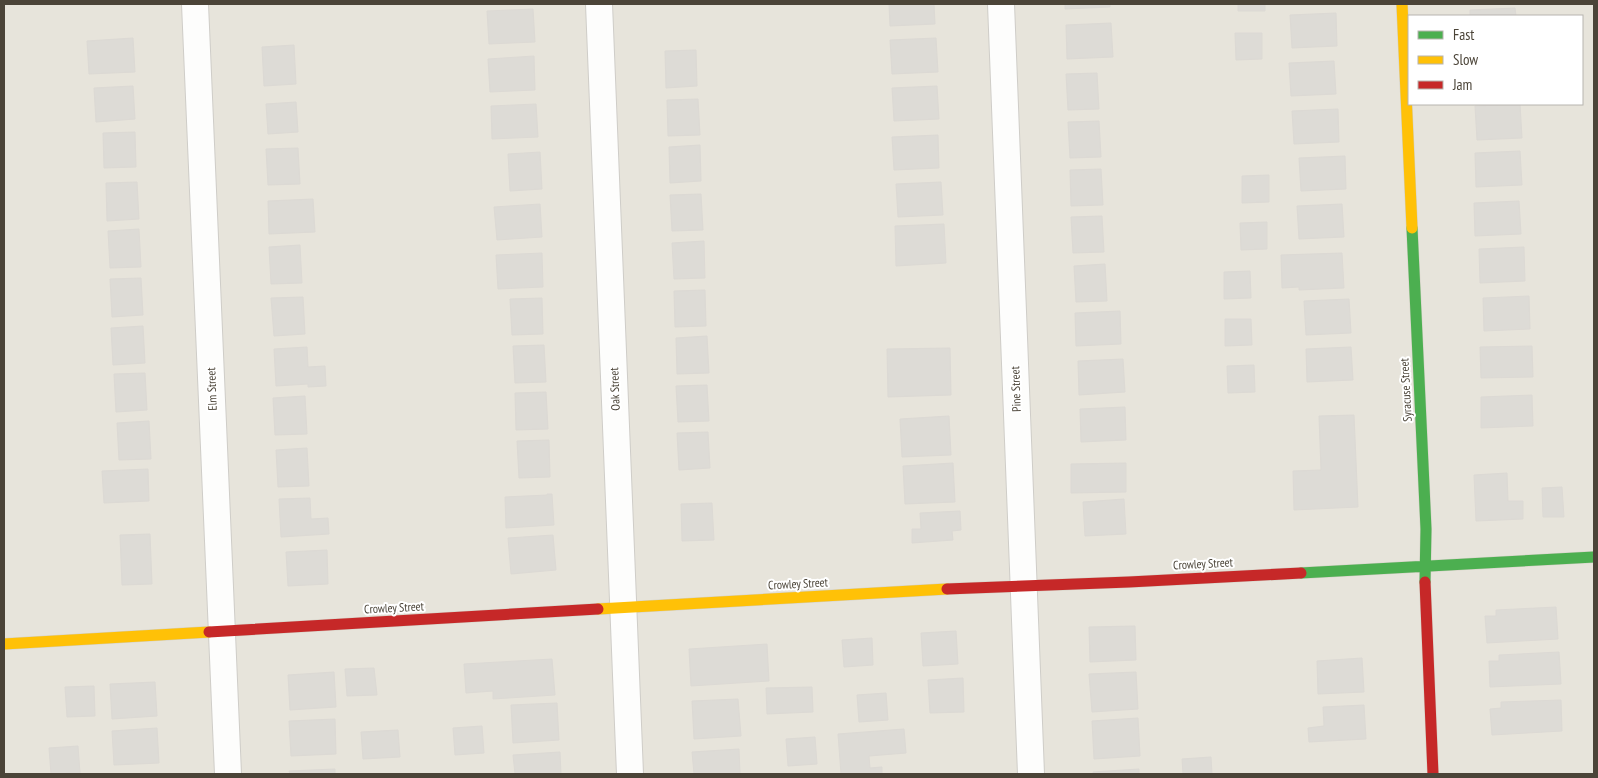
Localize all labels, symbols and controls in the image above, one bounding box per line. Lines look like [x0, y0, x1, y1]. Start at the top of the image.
legend [1408, 15, 1583, 105]
text: Fast [1453, 25, 1474, 44]
text: Slow [1453, 50, 1478, 69]
text: Jam [1452, 75, 1472, 94]
street label: Syracuse Street [1396, 357, 1415, 422]
street label: Pine Street [1007, 365, 1024, 412]
street label: Elm Street [203, 366, 220, 411]
street label: Oak Street [606, 366, 623, 411]
street label: Crowley Street [1173, 554, 1234, 573]
street label: Crowley Street [768, 574, 829, 593]
street label: Crowley Street [364, 598, 425, 617]

